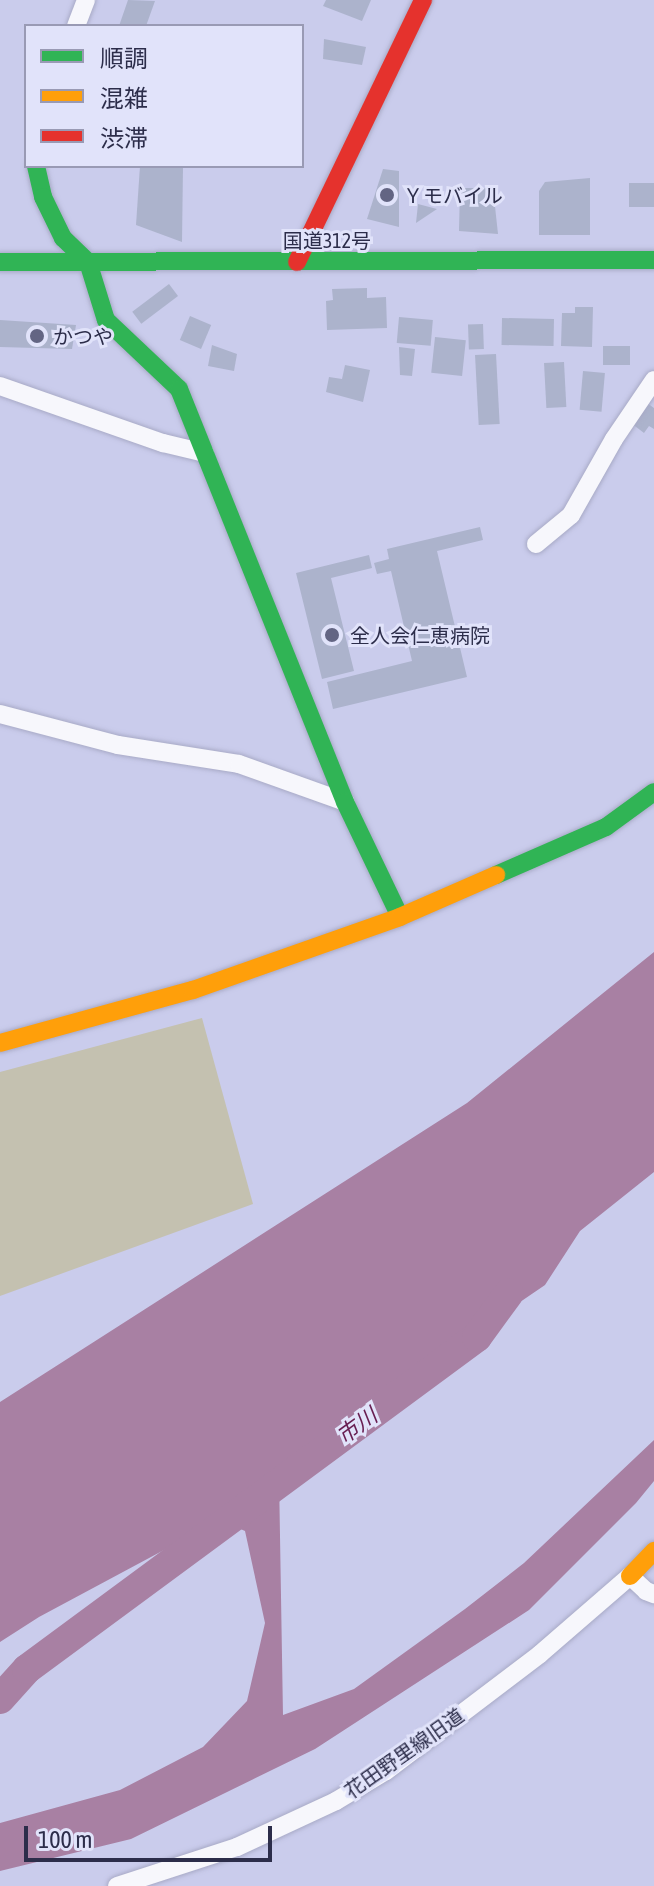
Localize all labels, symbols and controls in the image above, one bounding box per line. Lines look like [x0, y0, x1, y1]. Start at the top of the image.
legend [24, 24, 304, 168]
text: 順調 [100, 45, 148, 72]
text: 混雑 [100, 85, 148, 112]
text: 渋滞 [100, 125, 148, 152]
place label: Ｙモバイル [403, 183, 503, 207]
marker: Ｙモバイル [378, 186, 396, 204]
street label: 国道312号 [283, 228, 371, 252]
place label: かつや [53, 324, 113, 348]
marker: かつや [28, 327, 46, 345]
place label: 全人会仁恵病院 [350, 623, 490, 647]
marker: 全人会仁恵病院 [321, 624, 343, 646]
water label: 市川 [331, 1402, 383, 1450]
street label: 花田野里線旧道 [340, 1703, 468, 1803]
scale bar [28, 1810, 276, 1860]
text: 100 m [38, 1826, 92, 1853]

